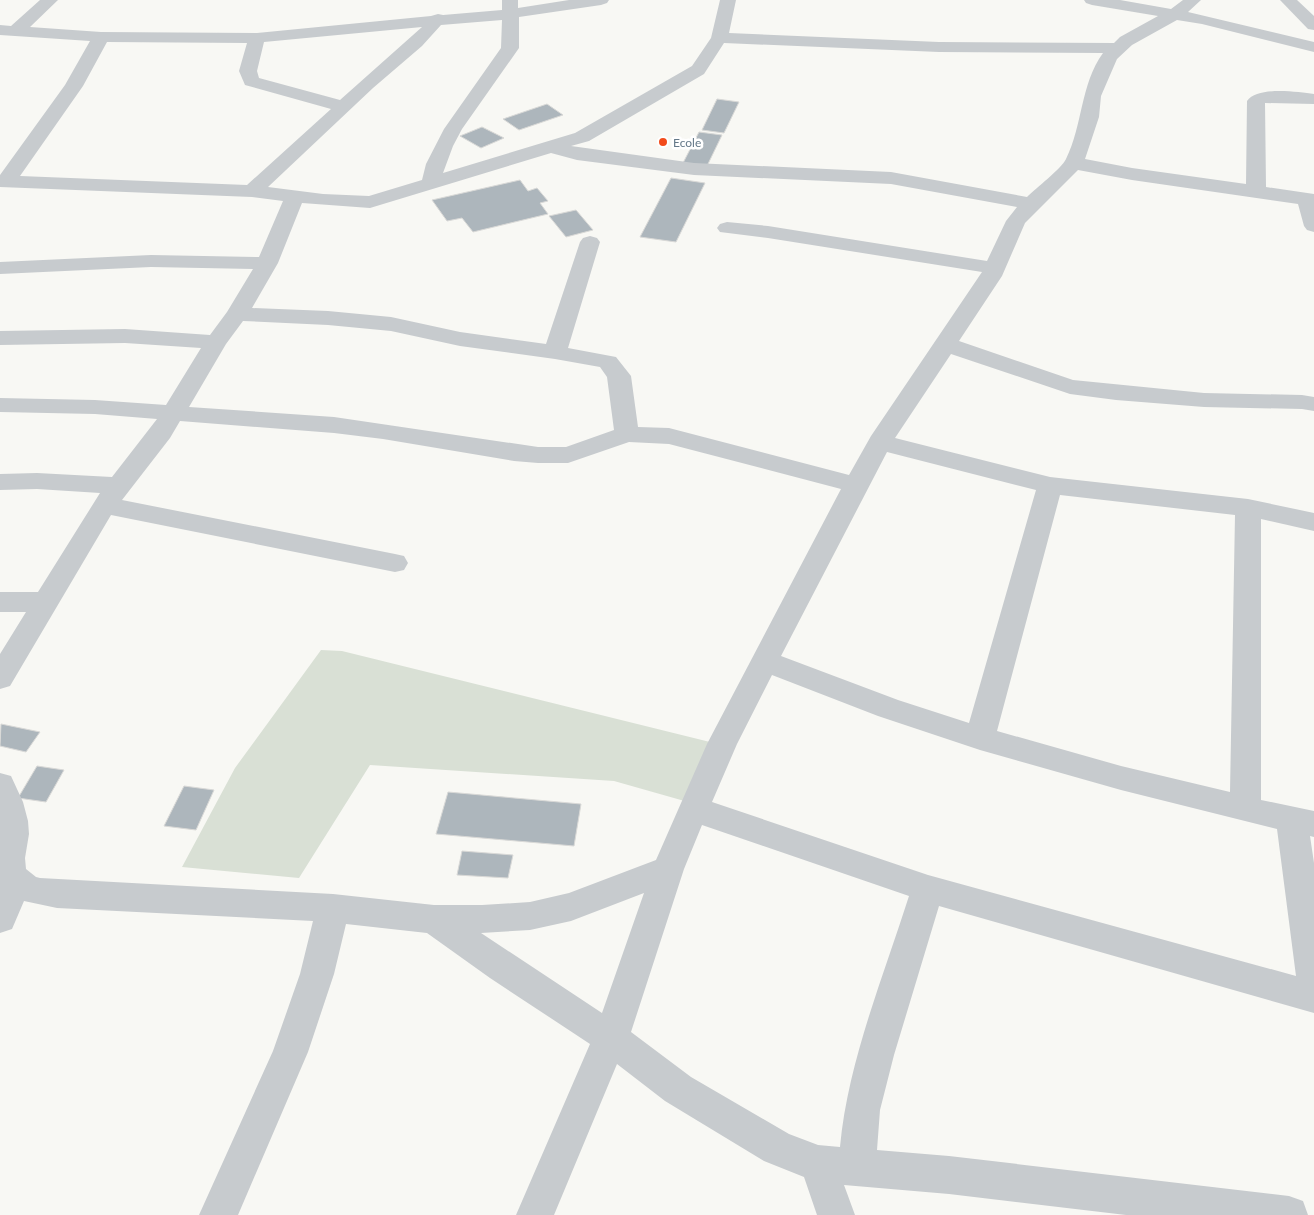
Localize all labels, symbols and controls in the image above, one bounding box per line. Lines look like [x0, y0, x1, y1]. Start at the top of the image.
place label: Ecole [673, 135, 701, 150]
marker: Ecole [657, 136, 669, 148]

